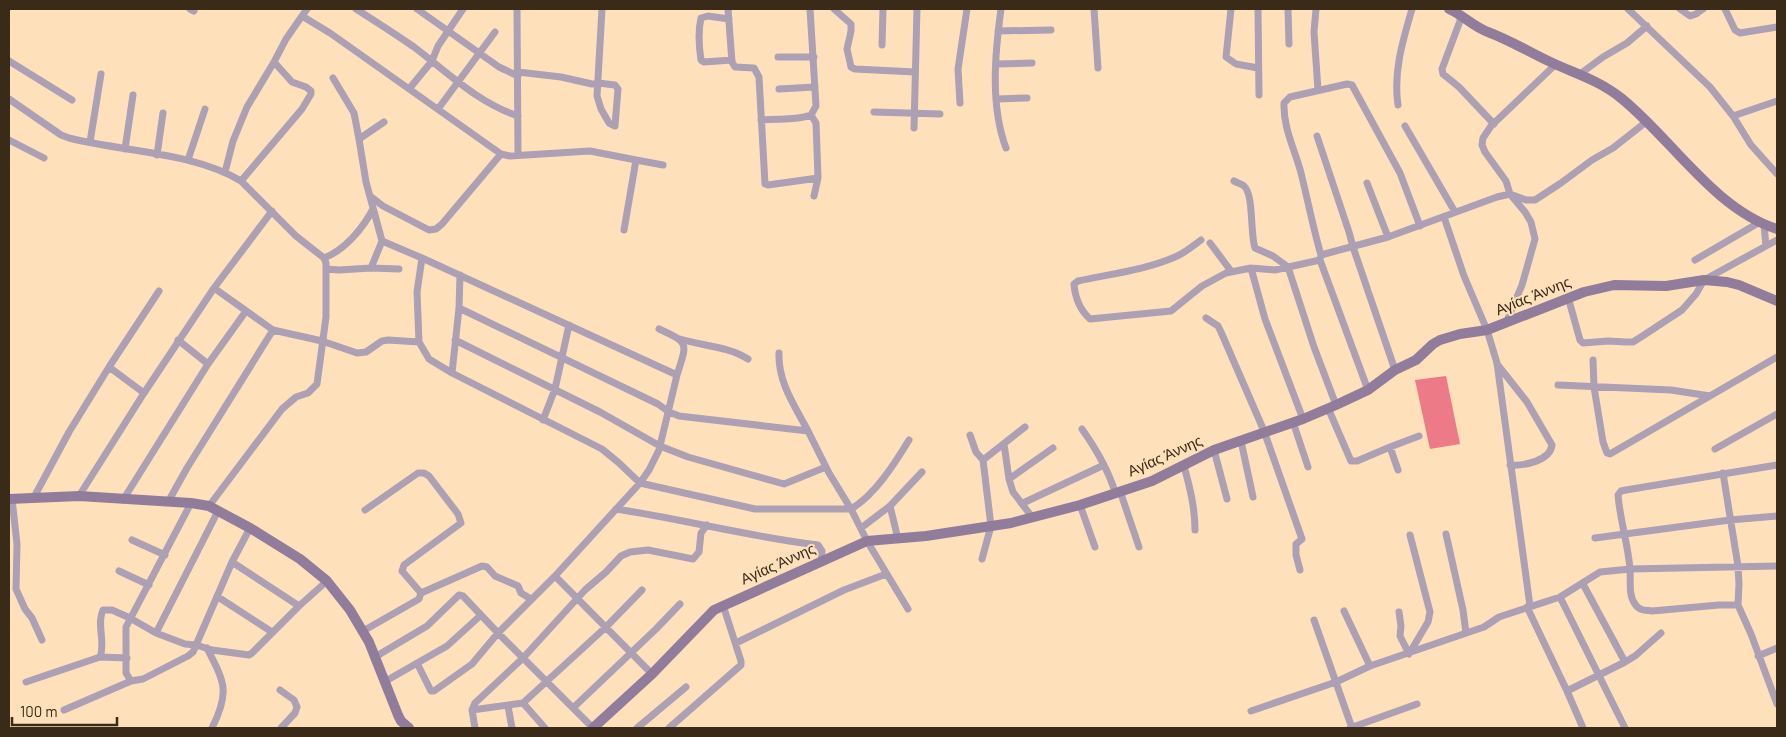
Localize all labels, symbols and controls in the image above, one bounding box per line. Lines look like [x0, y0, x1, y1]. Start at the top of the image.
street label: Αγίας Άννης [1492, 272, 1573, 318]
street label: Αγίας Άννης [1124, 431, 1205, 480]
street label: Αγίας Άννης [737, 539, 818, 588]
scale bar [12, 694, 118, 726]
text: 100 m [20, 702, 58, 720]

